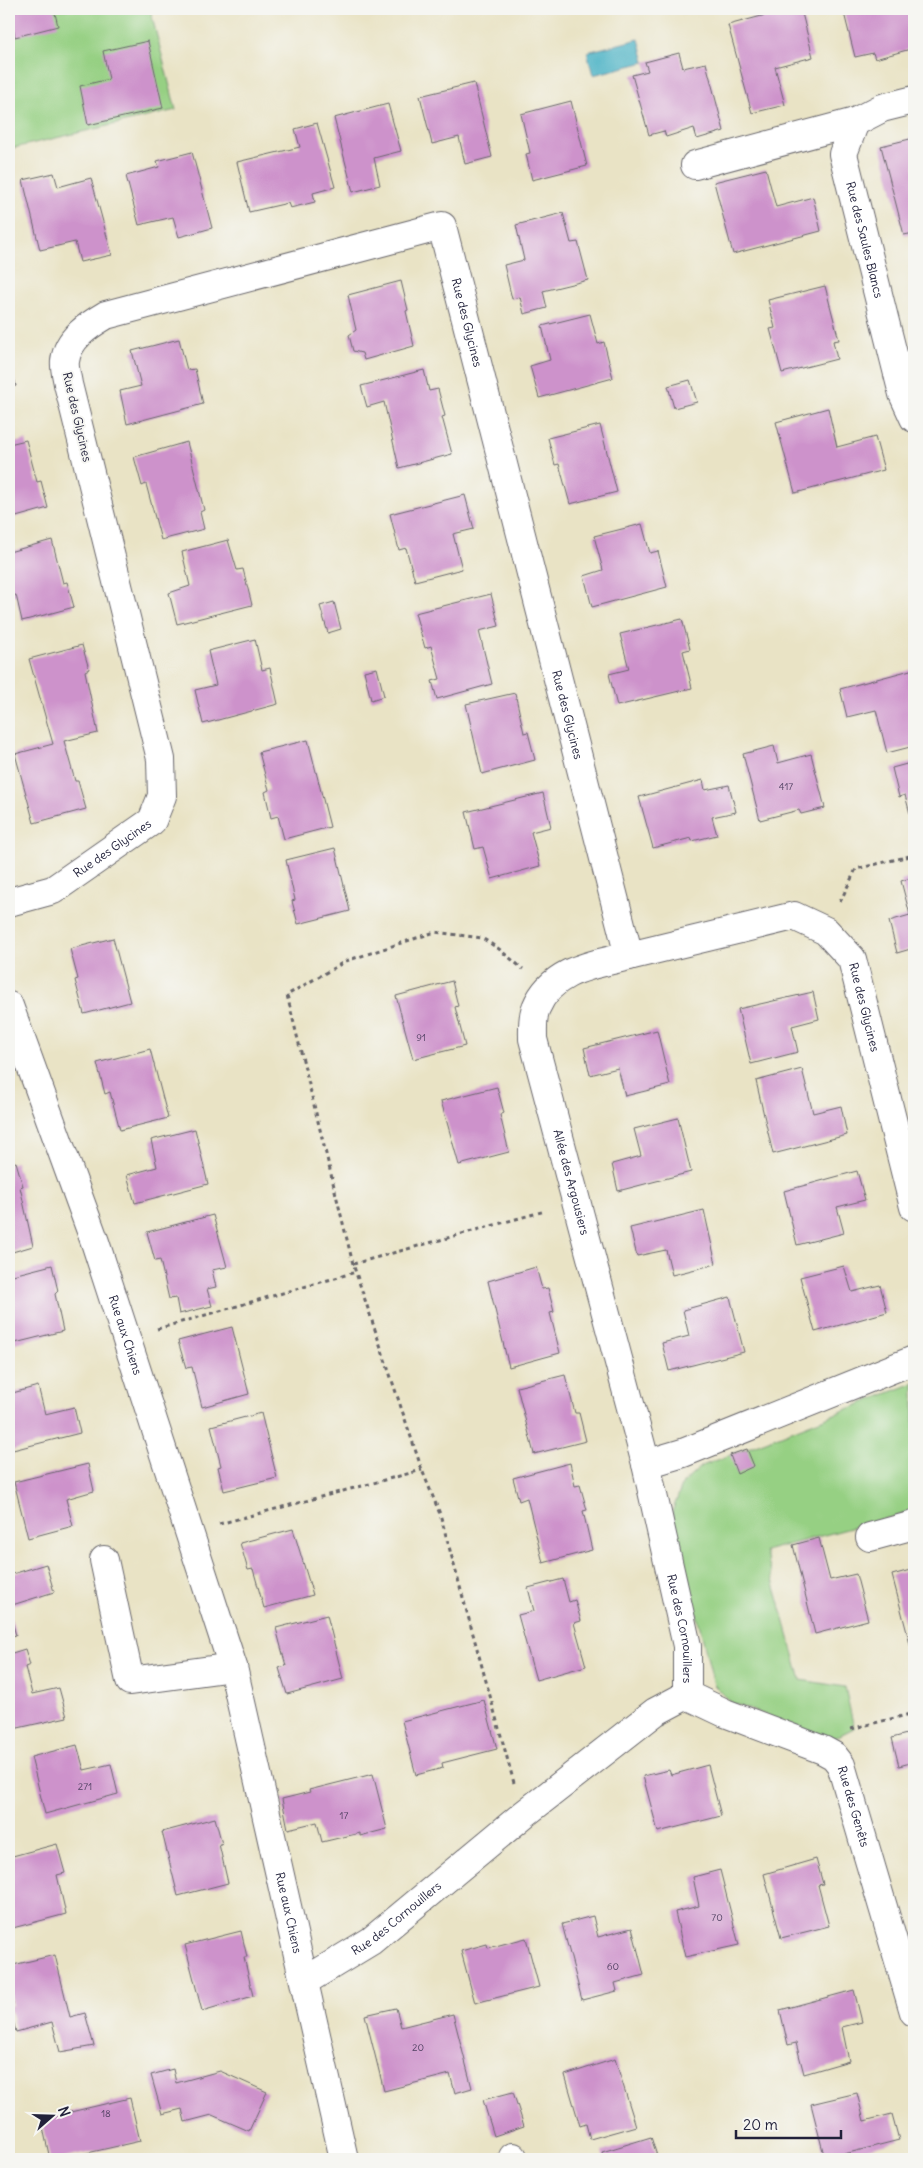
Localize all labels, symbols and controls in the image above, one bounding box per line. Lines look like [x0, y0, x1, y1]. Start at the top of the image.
street label: Rue des Saules Blancs [843, 180, 887, 299]
street label: Rue des Glycines [449, 276, 486, 369]
street label: Rue des Glycines [60, 371, 95, 463]
street label: Rue des Glycines [549, 669, 586, 761]
house number: 417 [779, 780, 793, 793]
street label: Rue des Glycines [70, 816, 154, 881]
street label: Rue des Glycines [846, 961, 883, 1053]
house number: 91 [416, 1031, 426, 1044]
street label: Allée des Argousiers [550, 1128, 593, 1237]
street label: Rue aux Chiens [106, 1293, 146, 1377]
street label: Rue des Cornouillers [664, 1573, 695, 1683]
street label: Rue des Genêts [835, 1764, 873, 1849]
house number: 271 [78, 1780, 92, 1793]
house number: 17 [340, 1809, 349, 1822]
street label: Rue aux Chiens [273, 1871, 305, 1955]
street label: Rue des Cornouillers [348, 1878, 444, 1958]
house number: 70 [711, 1911, 723, 1924]
house number: 60 [607, 1960, 619, 1973]
house number: 20 [412, 2041, 424, 2054]
north arrow [28, 2090, 78, 2140]
text: N [54, 2104, 74, 2119]
house number: 18 [101, 2107, 111, 2120]
scale bar [736, 2108, 840, 2140]
text: 20 m [743, 2115, 778, 2134]

